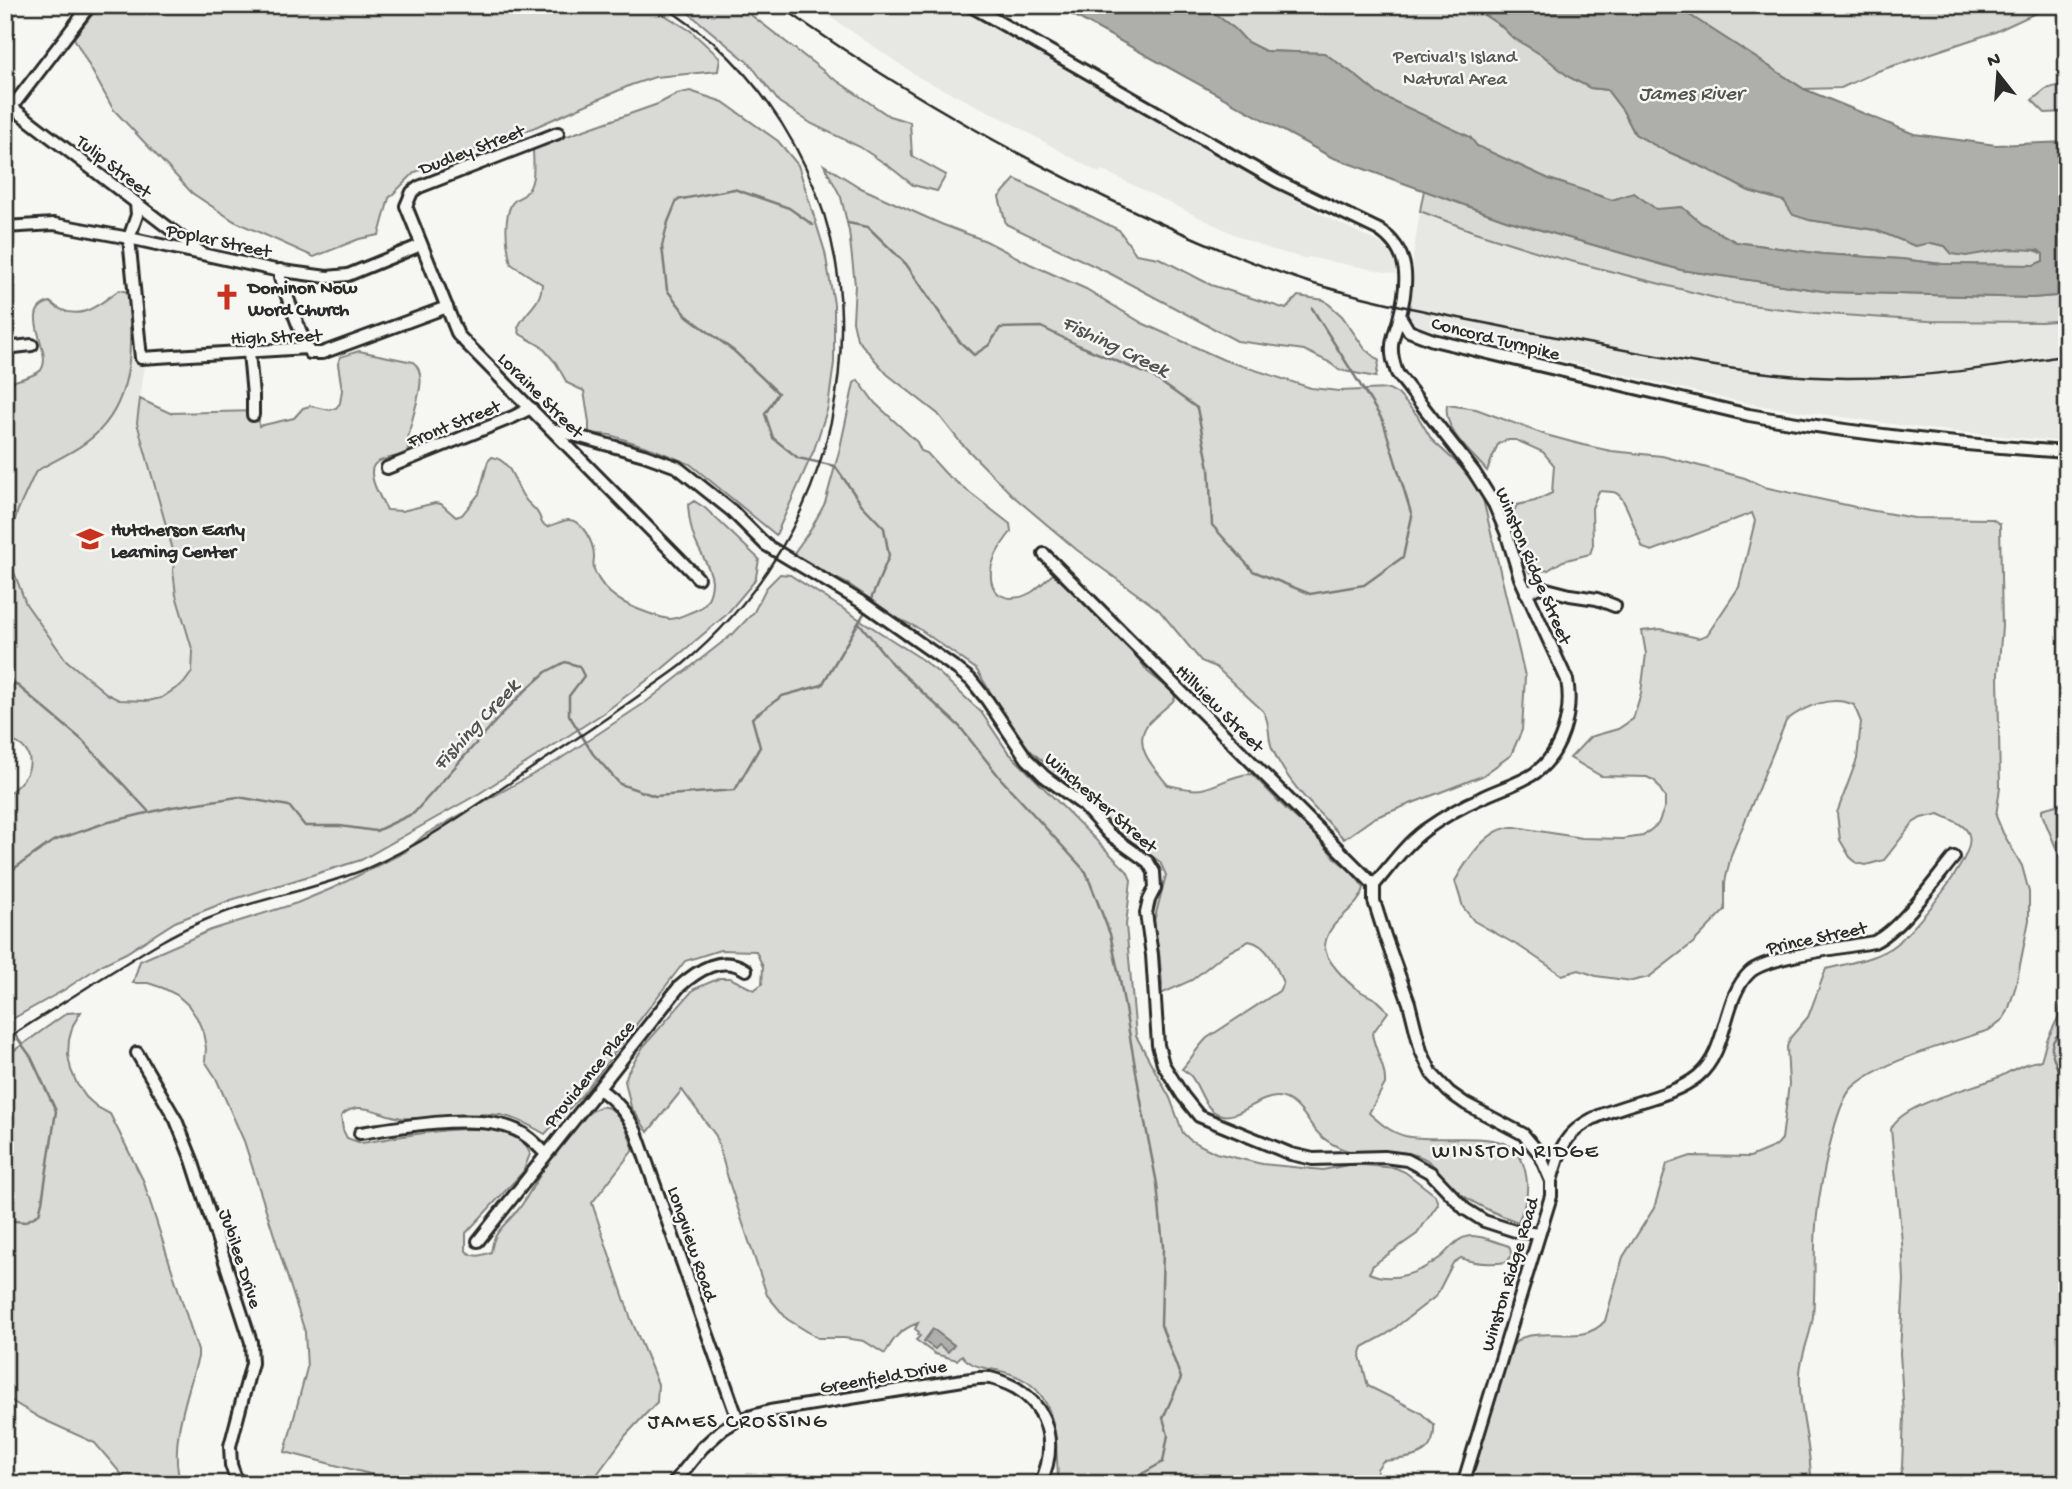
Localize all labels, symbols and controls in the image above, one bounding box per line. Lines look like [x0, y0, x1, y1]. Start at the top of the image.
north arrow [1964, 38, 2034, 108]
park label: Percival's Island Natural Area [1392, 47, 1519, 92]
text: N [1985, 48, 2003, 74]
water label: James River [1639, 83, 1748, 108]
street label: Dudley Street [414, 120, 530, 183]
street label: Tulip Street [70, 131, 157, 206]
street label: Poplar Street [163, 220, 275, 265]
place label: Dominon Now Word Church [246, 278, 358, 323]
church icon: Dominon Now Word Church [212, 282, 242, 312]
water label: Fishing Creek [1057, 312, 1174, 386]
street label: Concord Turnpike [1429, 313, 1562, 368]
street label: High Street [230, 325, 324, 352]
street label: Loraine Street [492, 349, 589, 446]
street label: Front Street [404, 395, 506, 455]
street label: Winston Ridge Street [1488, 484, 1576, 650]
place label: Hutcherson Early Learning Center [111, 520, 245, 565]
school or university icon: Hutcherson Early Learning Center [75, 524, 105, 554]
street label: Hillview Street [1170, 660, 1269, 760]
water label: Fishing Creek [429, 674, 528, 777]
street label: Winchester Street [1038, 748, 1163, 860]
street label: Prince Street [1764, 917, 1871, 961]
street label: Providence Place [540, 1017, 641, 1134]
district label: WINSTON RIDGE [1432, 1141, 1600, 1166]
street label: Longview Road [660, 1184, 722, 1306]
street label: Winston Ridge Road [1477, 1194, 1546, 1355]
street label: Jubilee Drive [212, 1207, 266, 1312]
street label: Greenfield Drive [818, 1356, 949, 1401]
district label: JAMES CROSSING [648, 1411, 828, 1436]

